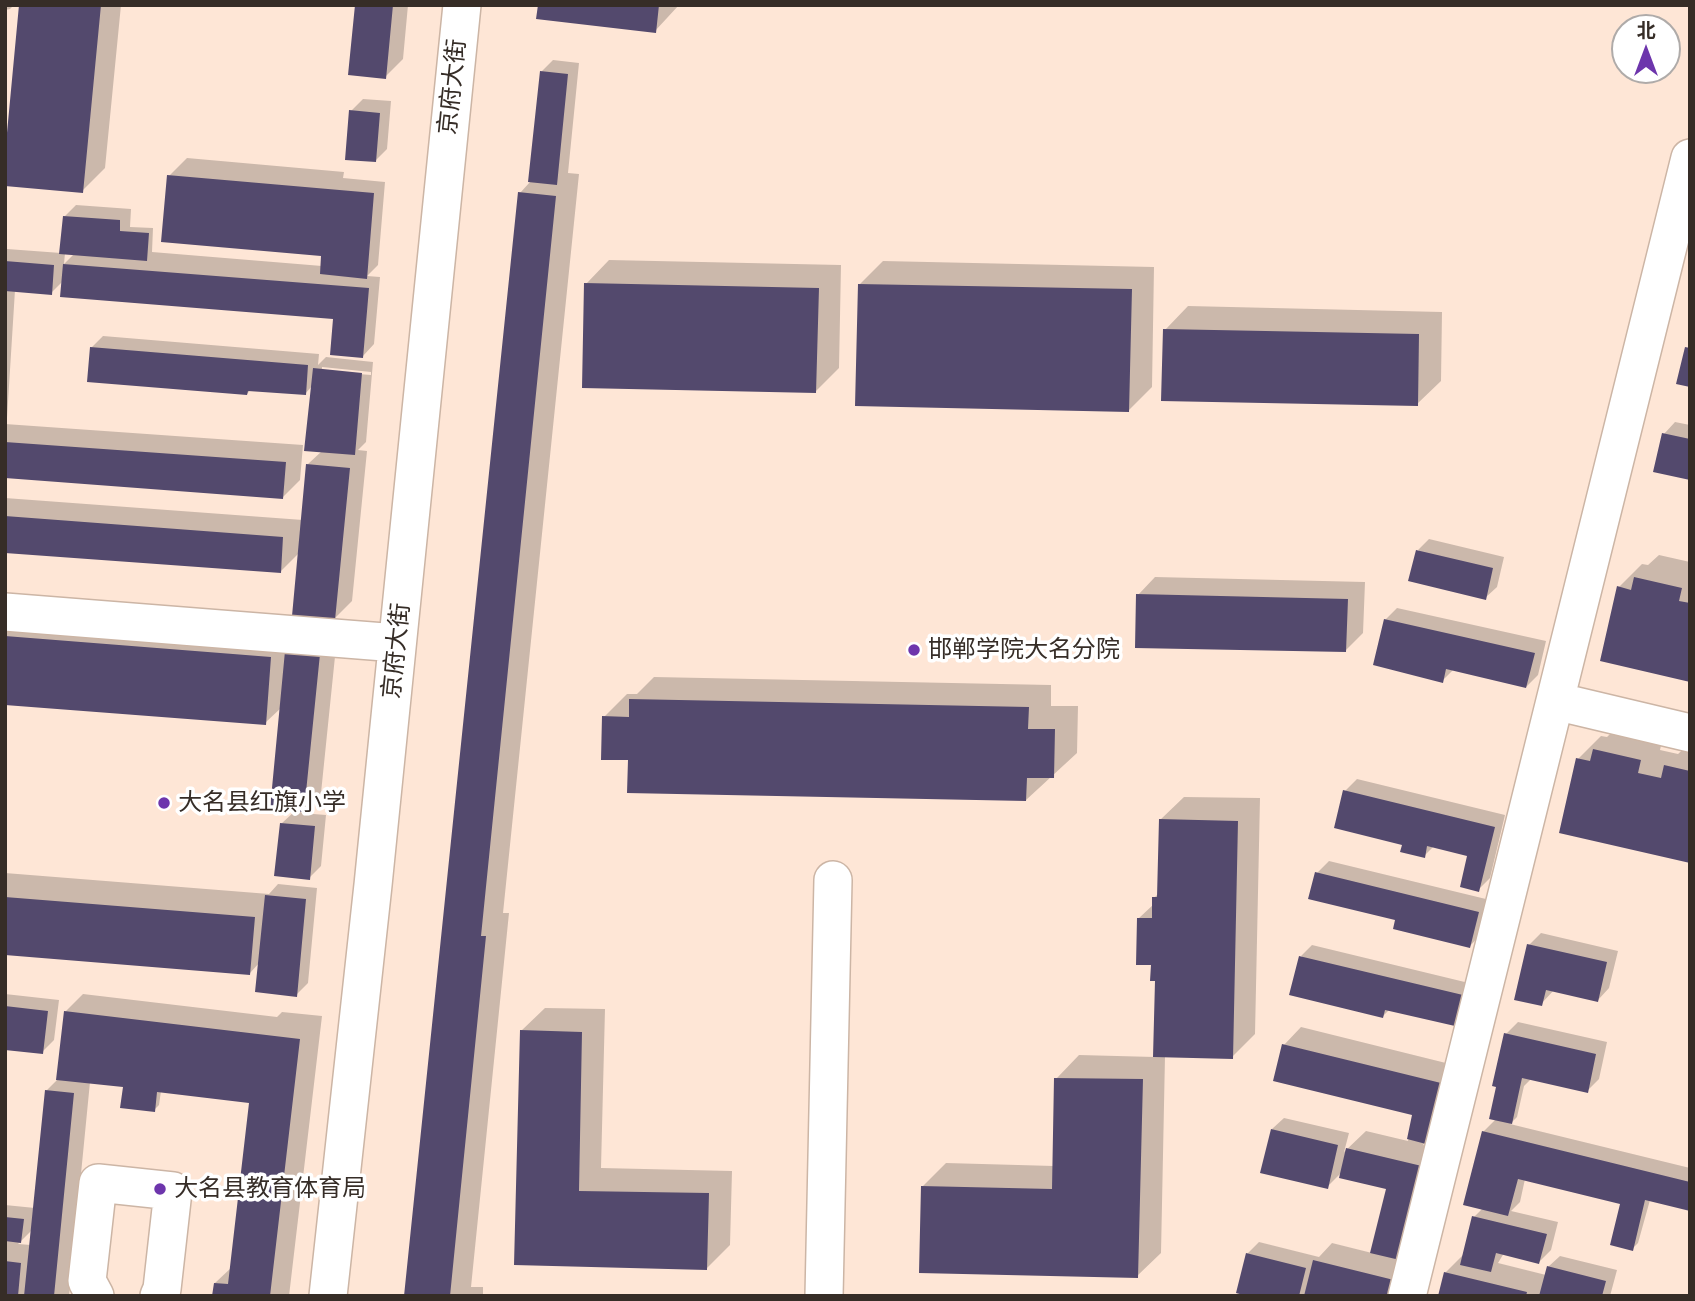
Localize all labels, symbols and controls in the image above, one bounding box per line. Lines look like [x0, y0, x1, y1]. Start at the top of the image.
north arrow [1611, 14, 1681, 84]
text: 北 [1636, 18, 1656, 42]
street label: 京府大街 [434, 38, 472, 136]
street label: 京府大街 [378, 602, 416, 700]
place label: 邯郸学院大名分院 [928, 636, 1120, 664]
marker: 邯郸学院大名分院 [906, 642, 922, 658]
place label: 大名县红旗小学 [178, 789, 346, 817]
marker: 大名县红旗小学 [156, 795, 172, 811]
place label: 大名县教育体育局 [174, 1175, 366, 1203]
marker: 大名县教育体育局 [152, 1181, 168, 1197]

